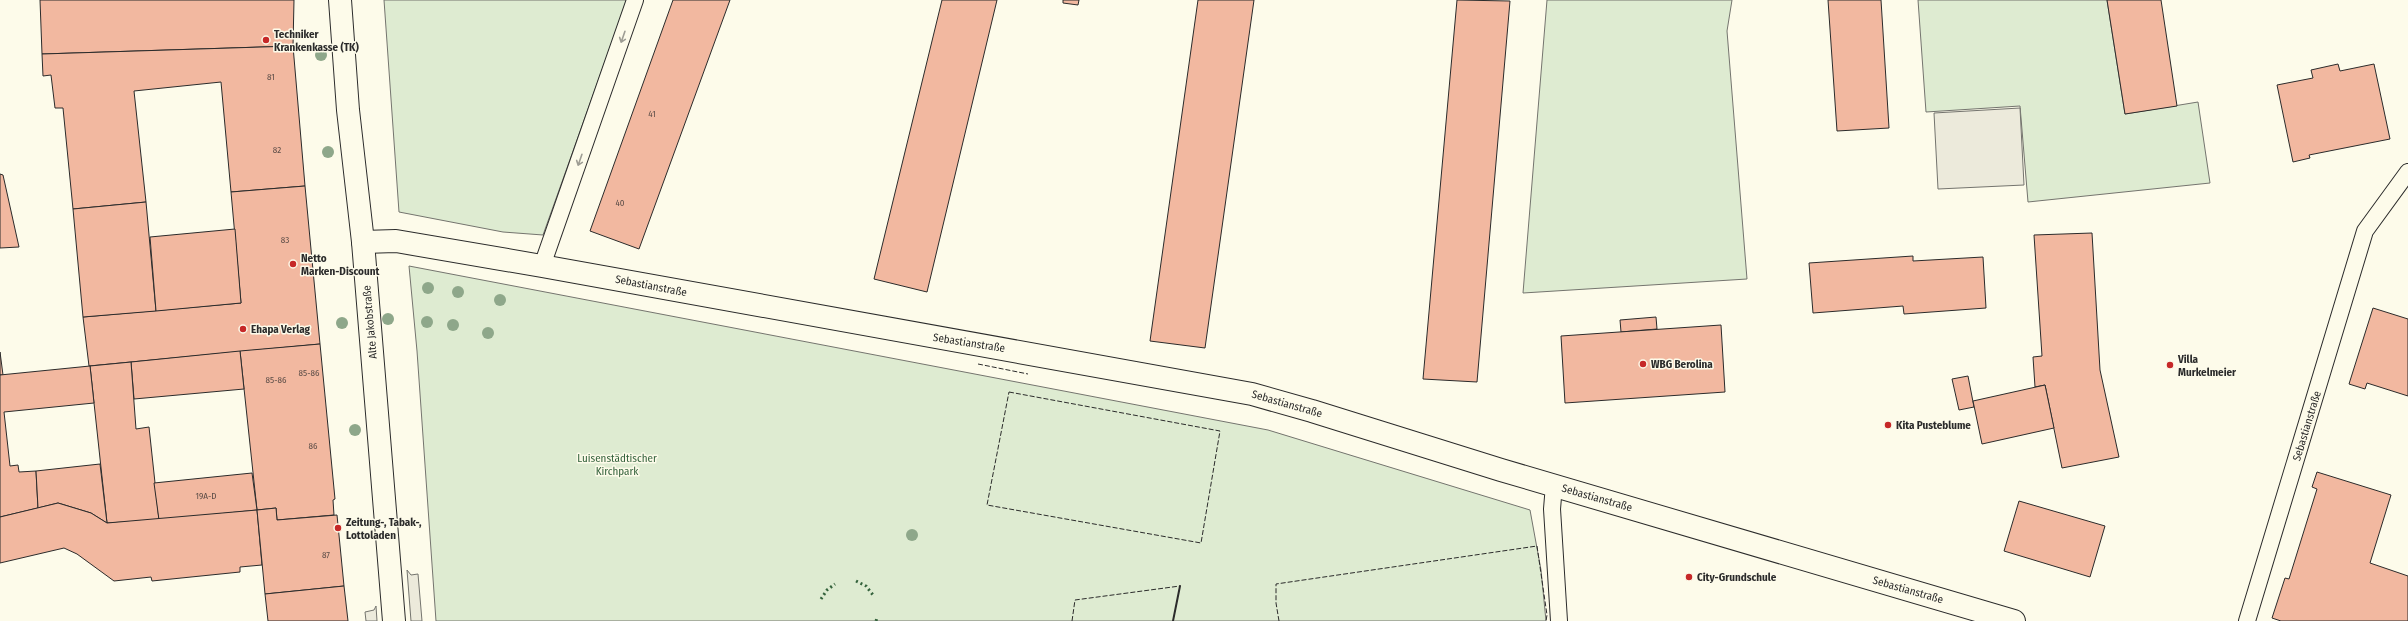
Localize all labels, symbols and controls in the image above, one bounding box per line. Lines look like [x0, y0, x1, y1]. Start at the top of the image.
place label: Techniker Krankenkasse (TK) [274, 28, 359, 54]
one-way arrow [618, 31, 626, 43]
marker: Techniker Krankenkasse (TK) [261, 35, 271, 45]
house number: 81 [267, 72, 275, 82]
house number: 41 [648, 109, 656, 119]
house number: 82 [273, 145, 281, 155]
one-way arrow [575, 153, 583, 165]
house number: 40 [615, 198, 625, 208]
house number: 83 [281, 235, 289, 245]
place label: Netto Marken-Discount [301, 252, 379, 278]
marker: Netto Marken-Discount [288, 259, 298, 269]
street label: Sebastianstraße [614, 273, 688, 299]
street label: Alte Jakobstraße [360, 285, 380, 359]
place label: Ehapa Verlag [251, 323, 310, 336]
marker: Ehapa Verlag [238, 324, 248, 334]
street label: Sebastianstraße [932, 331, 1006, 355]
place label: Villa Murkelmeier [2177, 353, 2237, 379]
place label: WBG Berolina [1651, 358, 1713, 371]
marker: WBG Berolina [1638, 359, 1648, 369]
marker: Villa Murkelmeier [2165, 360, 2175, 370]
house number: 85-86 [299, 368, 320, 378]
house number: 85-86 [266, 375, 287, 385]
street label: Sebastianstraße [1250, 388, 1324, 420]
street label: Sebastianstraße [2290, 389, 2324, 463]
place label: Kita Pusteblume [1896, 419, 1971, 432]
marker: Kita Pusteblume [1883, 420, 1893, 430]
house number: 86 [309, 441, 318, 451]
park label: Luisenstädtischer Kirchpark [577, 452, 657, 478]
street label: Sebastianstraße [1560, 482, 1634, 514]
house number: 19A-D [196, 491, 217, 501]
place label: Zeitung-, Tabak-, Lottoladen [346, 516, 422, 542]
marker: Zeitung-, Tabak-, Lottoladen [333, 523, 343, 533]
house number: 87 [322, 550, 330, 560]
place label: City-Grundschule [1697, 571, 1777, 584]
marker: City-Grundschule [1684, 572, 1694, 582]
street label: Sebastianstraße [1871, 574, 1945, 606]

